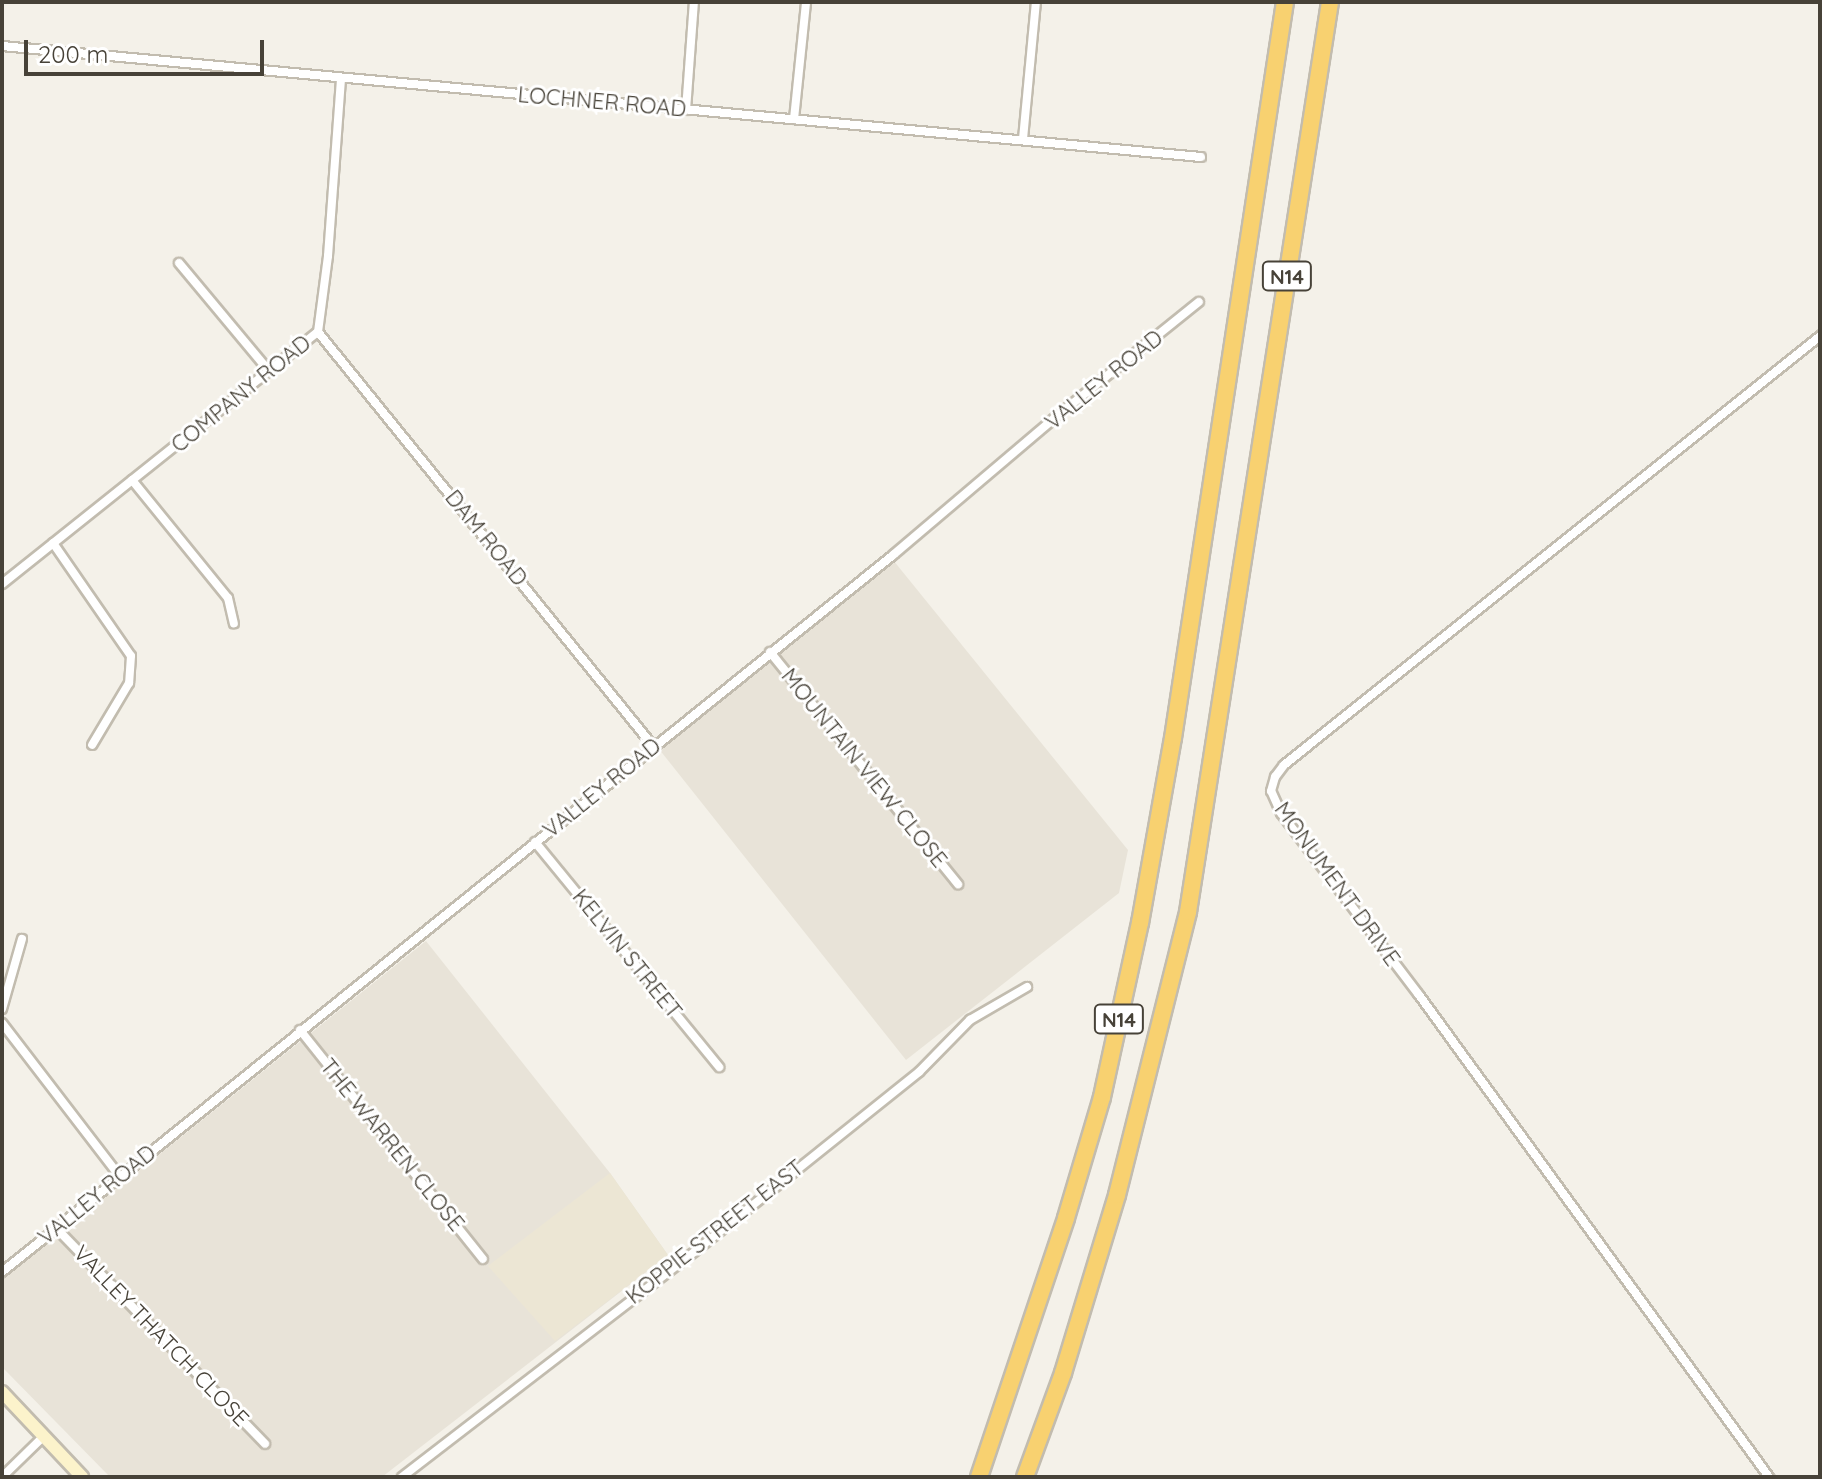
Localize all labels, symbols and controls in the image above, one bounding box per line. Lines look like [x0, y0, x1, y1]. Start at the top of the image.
scale bar [28, 24, 268, 74]
text: 200 m [38, 39, 108, 69]
street label: LOCHNER ROAD [517, 81, 687, 123]
road number: N14 [1261, 260, 1313, 292]
street label: VALLEY ROAD [1040, 325, 1168, 435]
street label: COMPANY ROAD [166, 330, 316, 458]
street label: DAM ROAD [439, 485, 533, 591]
street label: MOUNTAIN VIEW CLOSE [776, 663, 952, 873]
street label: VALLEY ROAD [538, 733, 666, 843]
street label: MONUMENT DRIVE [1269, 797, 1405, 971]
street label: KELVIN STREET [567, 884, 687, 1024]
road number: N14 [1093, 1003, 1145, 1035]
street label: THE WARREN CLOSE [314, 1053, 470, 1237]
street label: VALLEY ROAD [33, 1140, 161, 1250]
street label: KOPPIE STREET EAST [621, 1154, 809, 1310]
street label: VALLEY THATCH CLOSE [68, 1240, 254, 1432]

